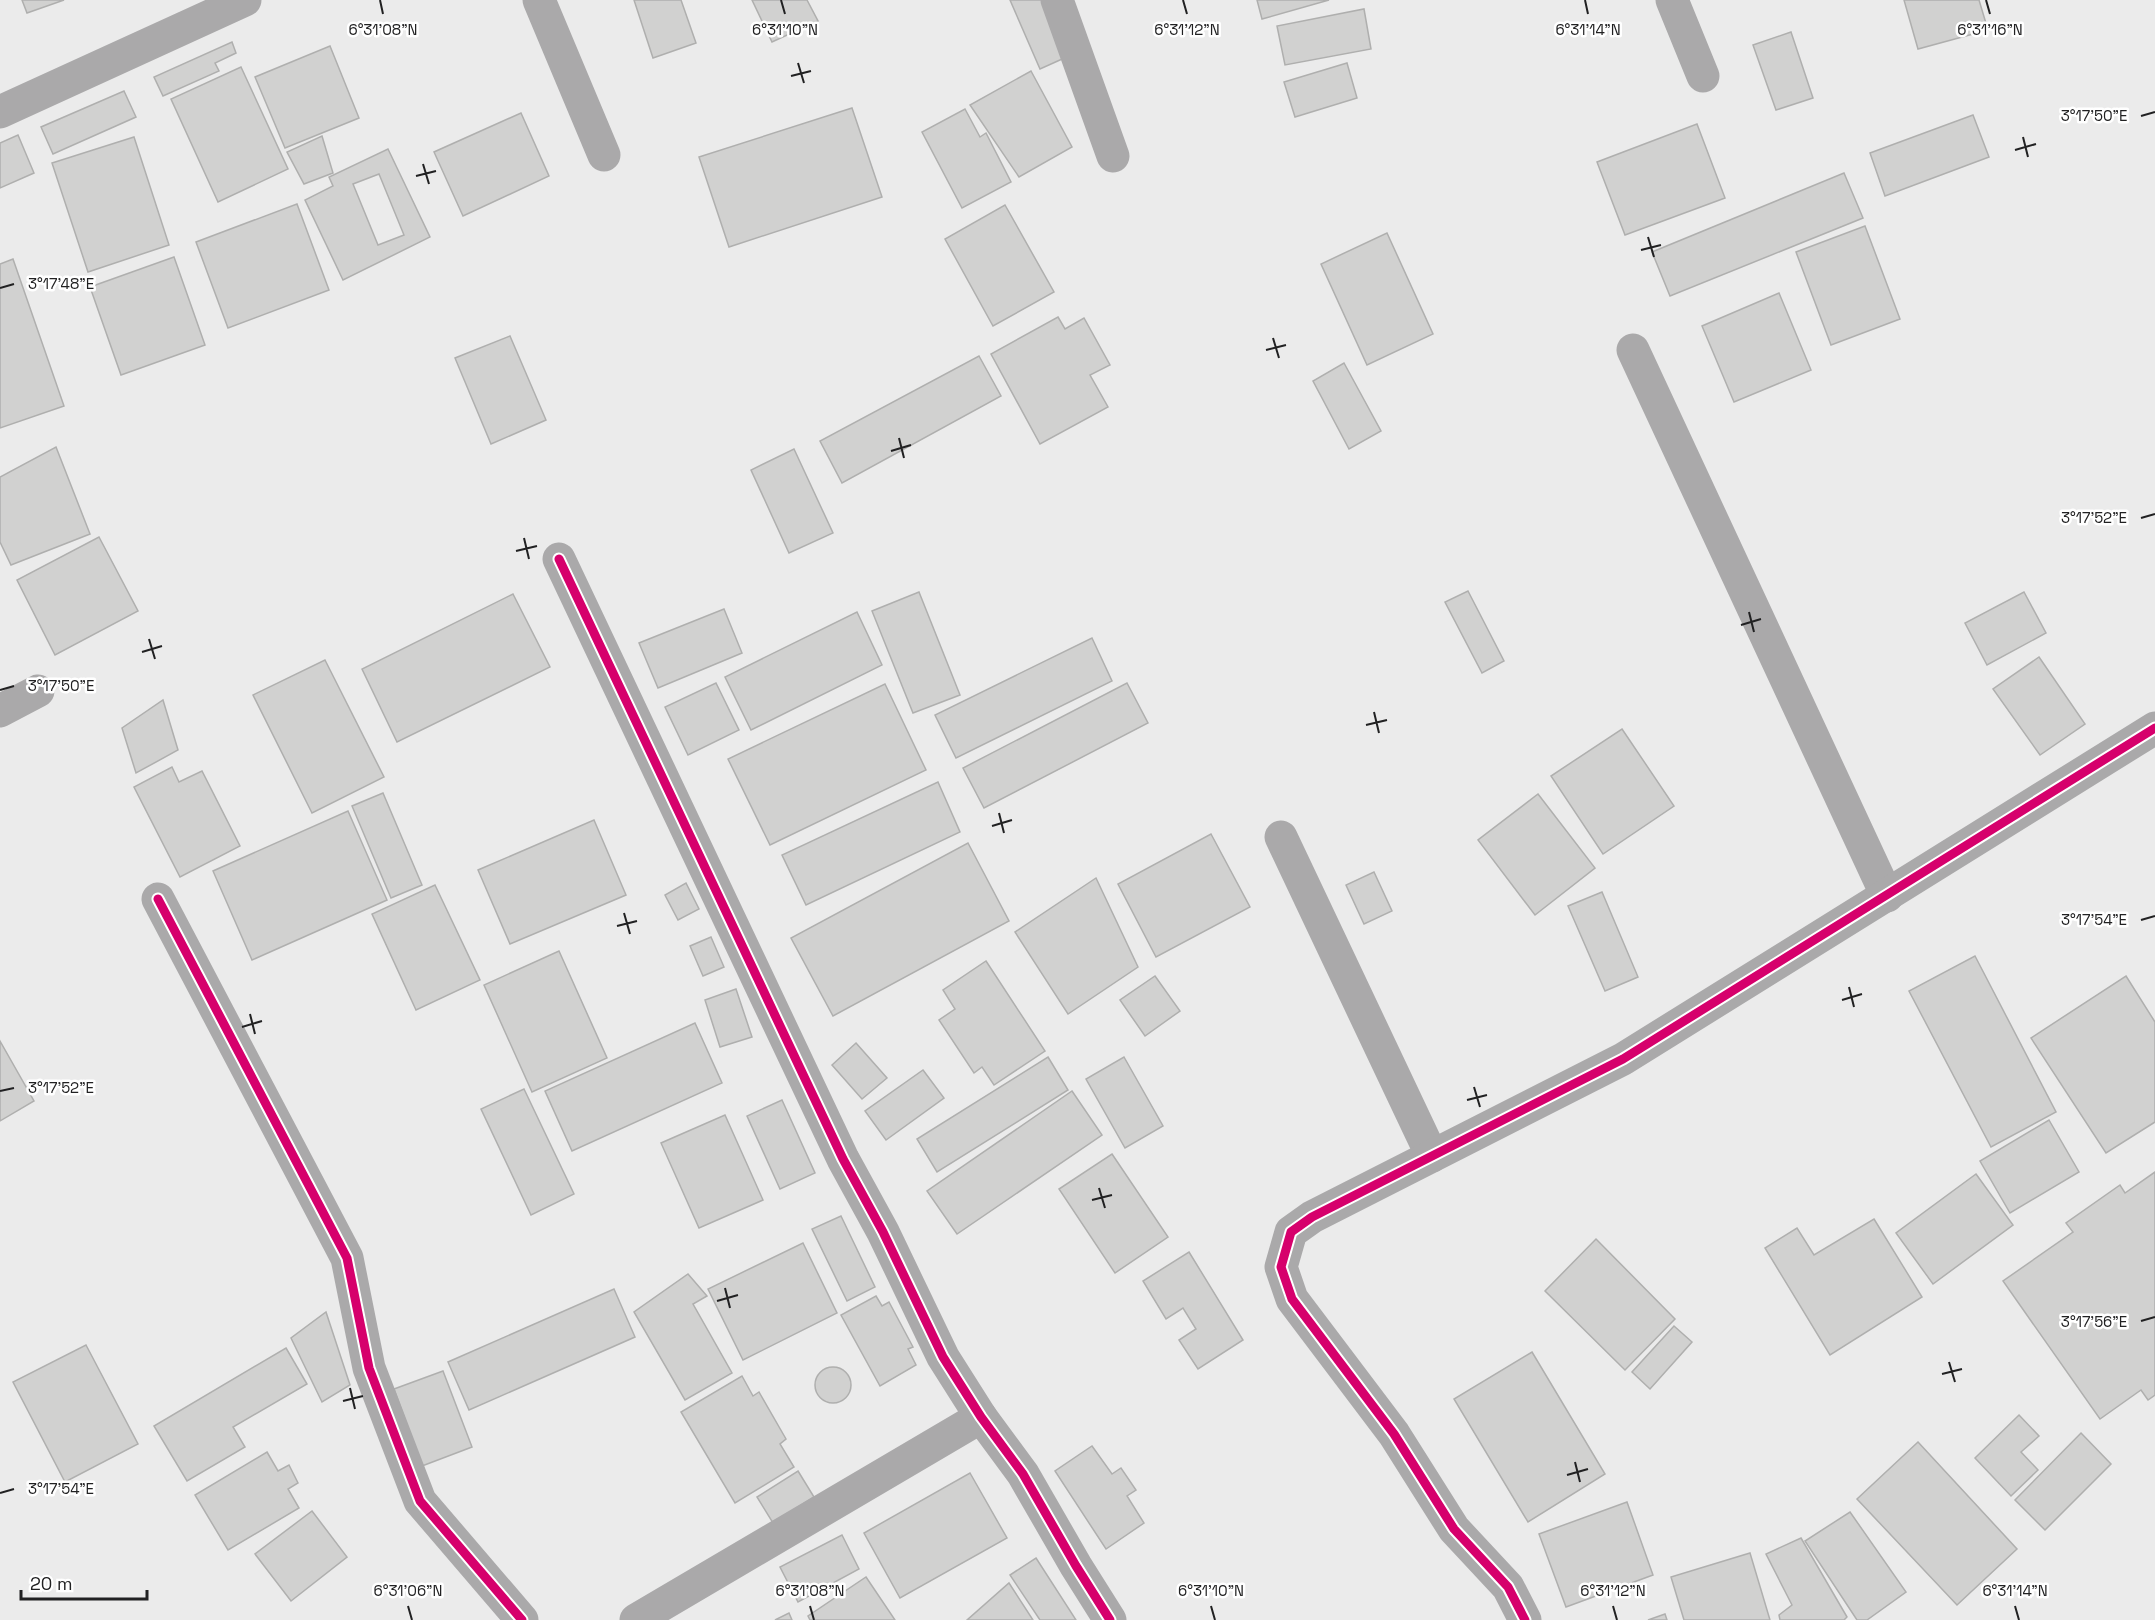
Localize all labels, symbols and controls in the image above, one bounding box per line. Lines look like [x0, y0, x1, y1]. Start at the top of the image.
text: 6°31'08"N [348, 20, 418, 39]
text: 6°31'10"N [752, 20, 818, 39]
text: 6°31'12"N [1154, 20, 1220, 39]
text: 6°31'14"N [1555, 20, 1621, 39]
text: 6°31'16"N [1957, 20, 2023, 39]
text: 3°17'50"E [2061, 106, 2127, 125]
text: 3°17'48"E [28, 274, 94, 293]
text: 3°17'52"E [2061, 508, 2127, 527]
text: 3°17'50"E [28, 676, 94, 695]
text: 3°17'54"E [2061, 910, 2127, 929]
text: 3°17'52"E [28, 1078, 94, 1097]
text: 3°17'56"E [2061, 1312, 2127, 1331]
text: 3°17'54"E [28, 1479, 94, 1498]
scale bar [21, 1563, 147, 1601]
text: 20 m [30, 1572, 73, 1595]
text: 6°31'06"N [374, 1581, 442, 1600]
text: 6°31'08"N [775, 1581, 845, 1600]
text: 6°31'10"N [1178, 1581, 1244, 1600]
text: 6°31'12"N [1580, 1581, 1646, 1600]
text: 6°31'14"N [1982, 1581, 2048, 1600]

